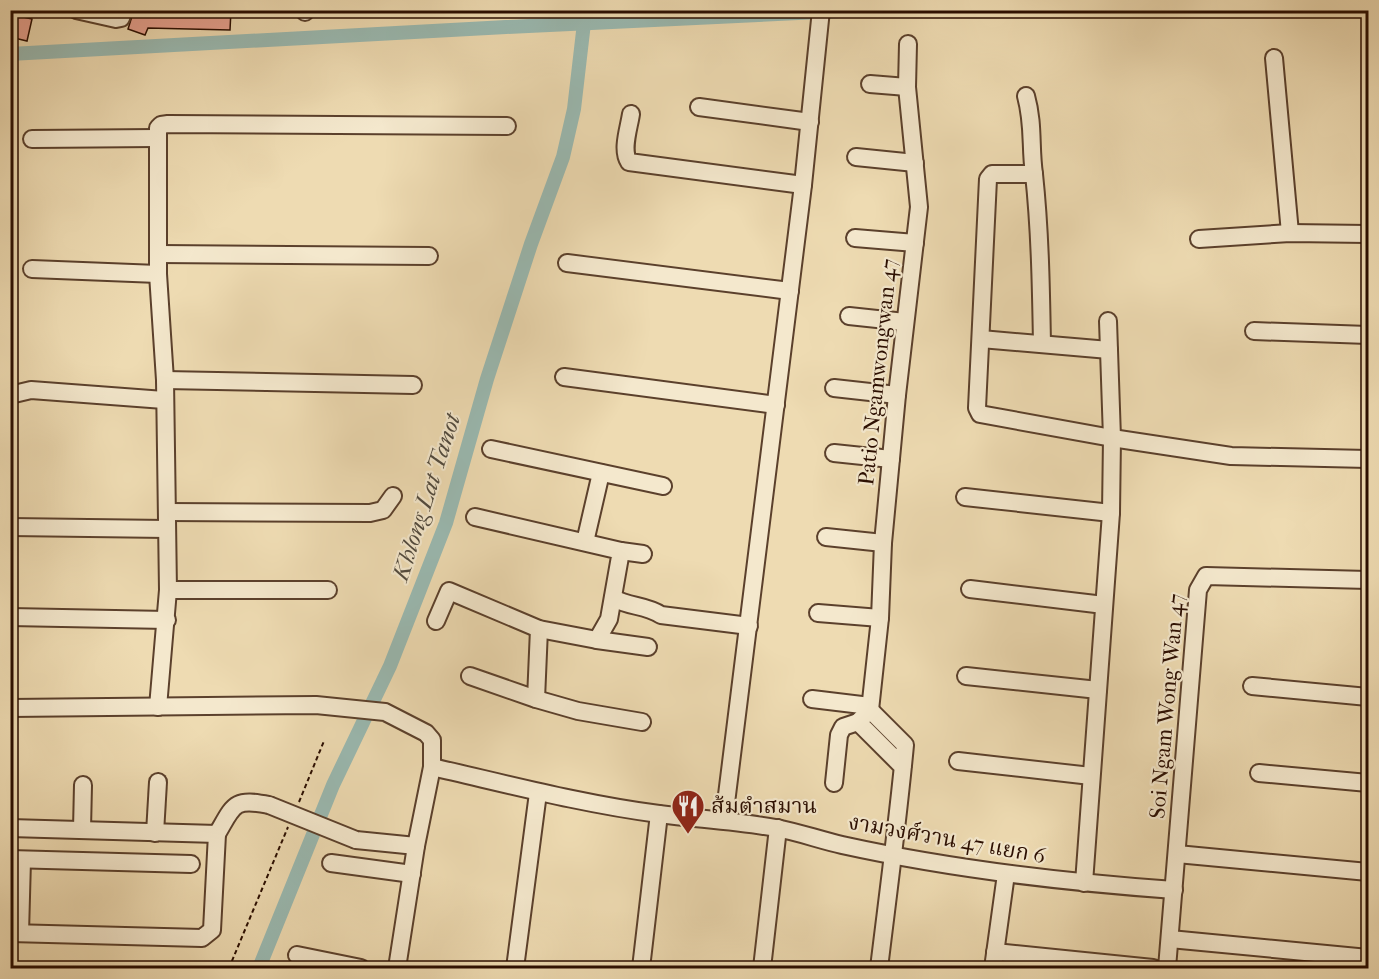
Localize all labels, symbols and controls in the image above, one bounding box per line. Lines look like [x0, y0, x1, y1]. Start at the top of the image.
street label: Patio Ngamwongwan 47 [853, 257, 903, 487]
water label: Khlong Lat Tanot [385, 408, 467, 586]
street label: Soi Ngam Wong Wan 47 [1144, 592, 1190, 820]
restaurant icon: ส้มตำสมาน [670, 788, 706, 835]
place label: ส้มตำสมาน [711, 793, 817, 819]
street label: งามวงศ์วาน 47 แยก 6 [846, 809, 1048, 869]

